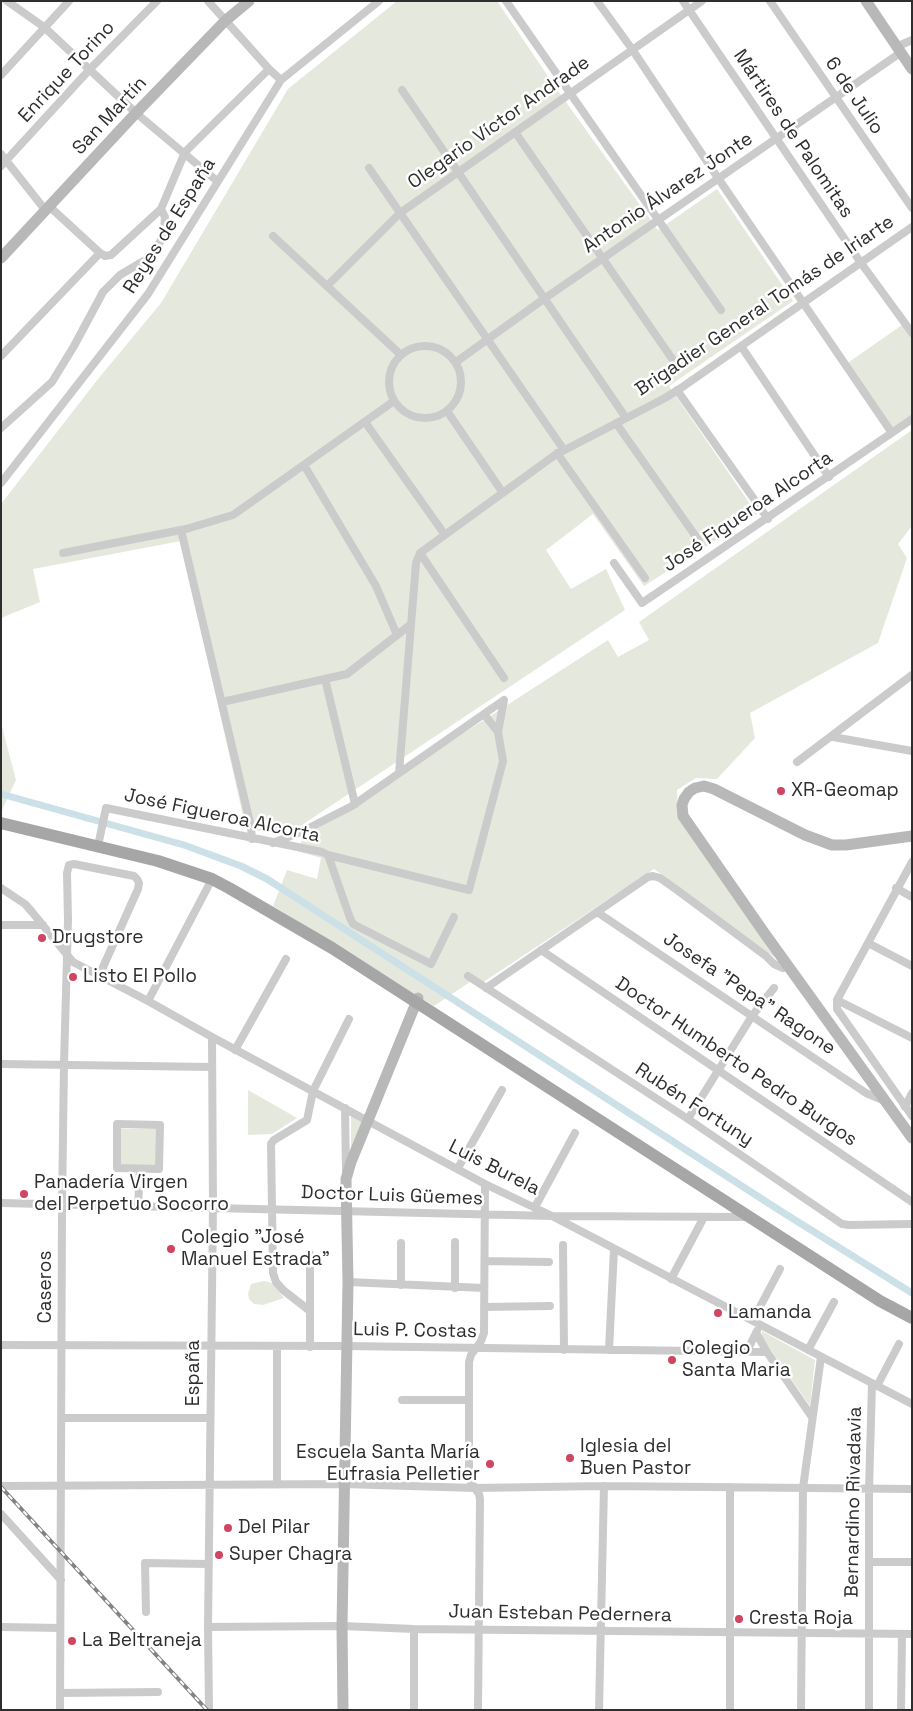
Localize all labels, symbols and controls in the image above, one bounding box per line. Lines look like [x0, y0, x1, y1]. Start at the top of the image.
street label: Enrique Torino [14, 17, 120, 127]
street label: Mártires de Palomitas [728, 45, 858, 223]
street label: Olegario Víctor Andrade [404, 52, 594, 194]
street label: 6 de Julio [820, 53, 888, 139]
street label: San Martín [68, 72, 152, 160]
street label: Antonio Álvarez Jonte [579, 128, 757, 258]
street label: Reyes de España [119, 154, 221, 298]
street label: Brigadier General Tomás de Iriarte [631, 211, 899, 401]
street label: José Figueroa Alcorta [659, 447, 837, 577]
place label: XR-Geomap [791, 780, 899, 802]
street label: José Figueroa Alcorta [122, 784, 322, 848]
marker: XR-Geomap [775, 785, 787, 797]
place label: Drugstore [52, 927, 144, 949]
street label: Josefa "Pepa" Ragone [658, 928, 840, 1060]
marker: Drugstore [36, 932, 48, 944]
place label: Listo El Pollo [83, 966, 197, 988]
marker: Listo El Pollo [67, 971, 79, 983]
street label: Doctor Humberto Pedro Burgos [611, 972, 861, 1152]
street label: Rubén Fortuny [631, 1058, 757, 1152]
street label: Luis Burela [445, 1135, 543, 1201]
place label: Panadería Virgen del Perpetuo Socorro [34, 1172, 229, 1216]
street label: Doctor Luis Güemes [301, 1181, 483, 1211]
marker: Panadería Virgen del Perpetuo Socorro [18, 1188, 30, 1200]
place label: Colegio "José Manuel Estrada" [181, 1227, 330, 1271]
marker: Colegio "José Manuel Estrada" [165, 1243, 177, 1255]
street label: Caseros [35, 1251, 57, 1323]
place label: Lamanda [728, 1302, 811, 1324]
marker: Lamanda [712, 1307, 724, 1319]
street label: Luis P. Costas [353, 1319, 477, 1343]
place label: Colegio Santa Maria [682, 1338, 791, 1382]
street label: España [183, 1340, 205, 1406]
marker: Colegio Santa Maria [666, 1354, 678, 1366]
street label: Bernardino Rivadavia [841, 1406, 867, 1598]
place label: Iglesia del Buen Pastor [580, 1436, 691, 1480]
place label: Escuela Santa María Eufrasia Pelletier [296, 1442, 480, 1486]
marker: Iglesia del Buen Pastor [564, 1452, 576, 1464]
marker: Escuela Santa María Eufrasia Pelletier [484, 1458, 496, 1470]
place label: Del Pilar [238, 1517, 310, 1539]
marker: Del Pilar [222, 1522, 234, 1534]
place label: Super Chagra [229, 1544, 352, 1566]
marker: Super Chagra [213, 1549, 225, 1561]
street label: Juan Esteban Pedernera [448, 1601, 672, 1627]
place label: Cresta Roja [749, 1608, 853, 1630]
marker: Cresta Roja [733, 1613, 745, 1625]
place label: La Beltraneja [82, 1630, 202, 1652]
marker: La Beltraneja [66, 1635, 78, 1647]

